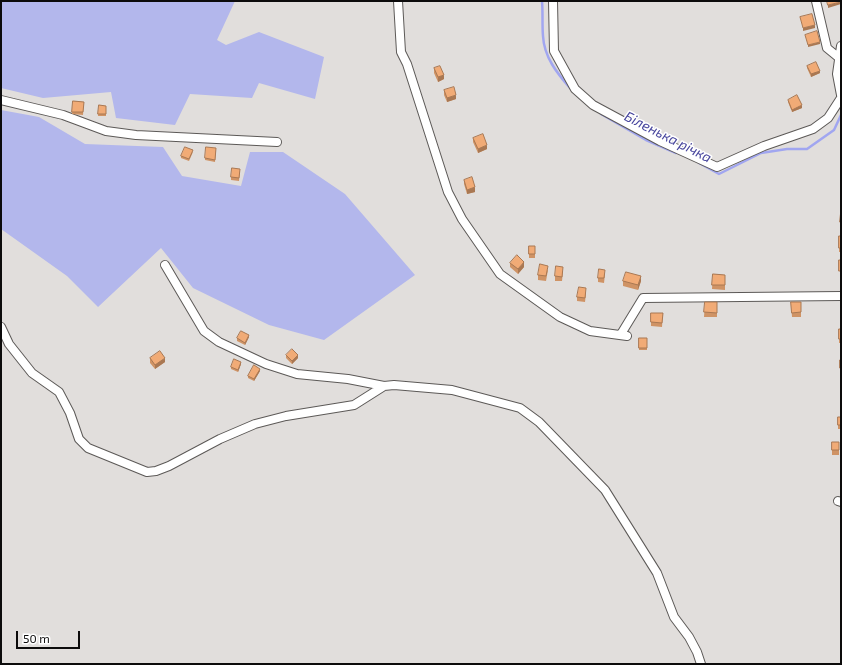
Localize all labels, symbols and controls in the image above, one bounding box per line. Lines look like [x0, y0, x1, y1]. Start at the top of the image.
water label: Біленька річка [622, 108, 714, 166]
scale bar [18, 623, 82, 649]
text: 50 m [23, 631, 50, 645]

